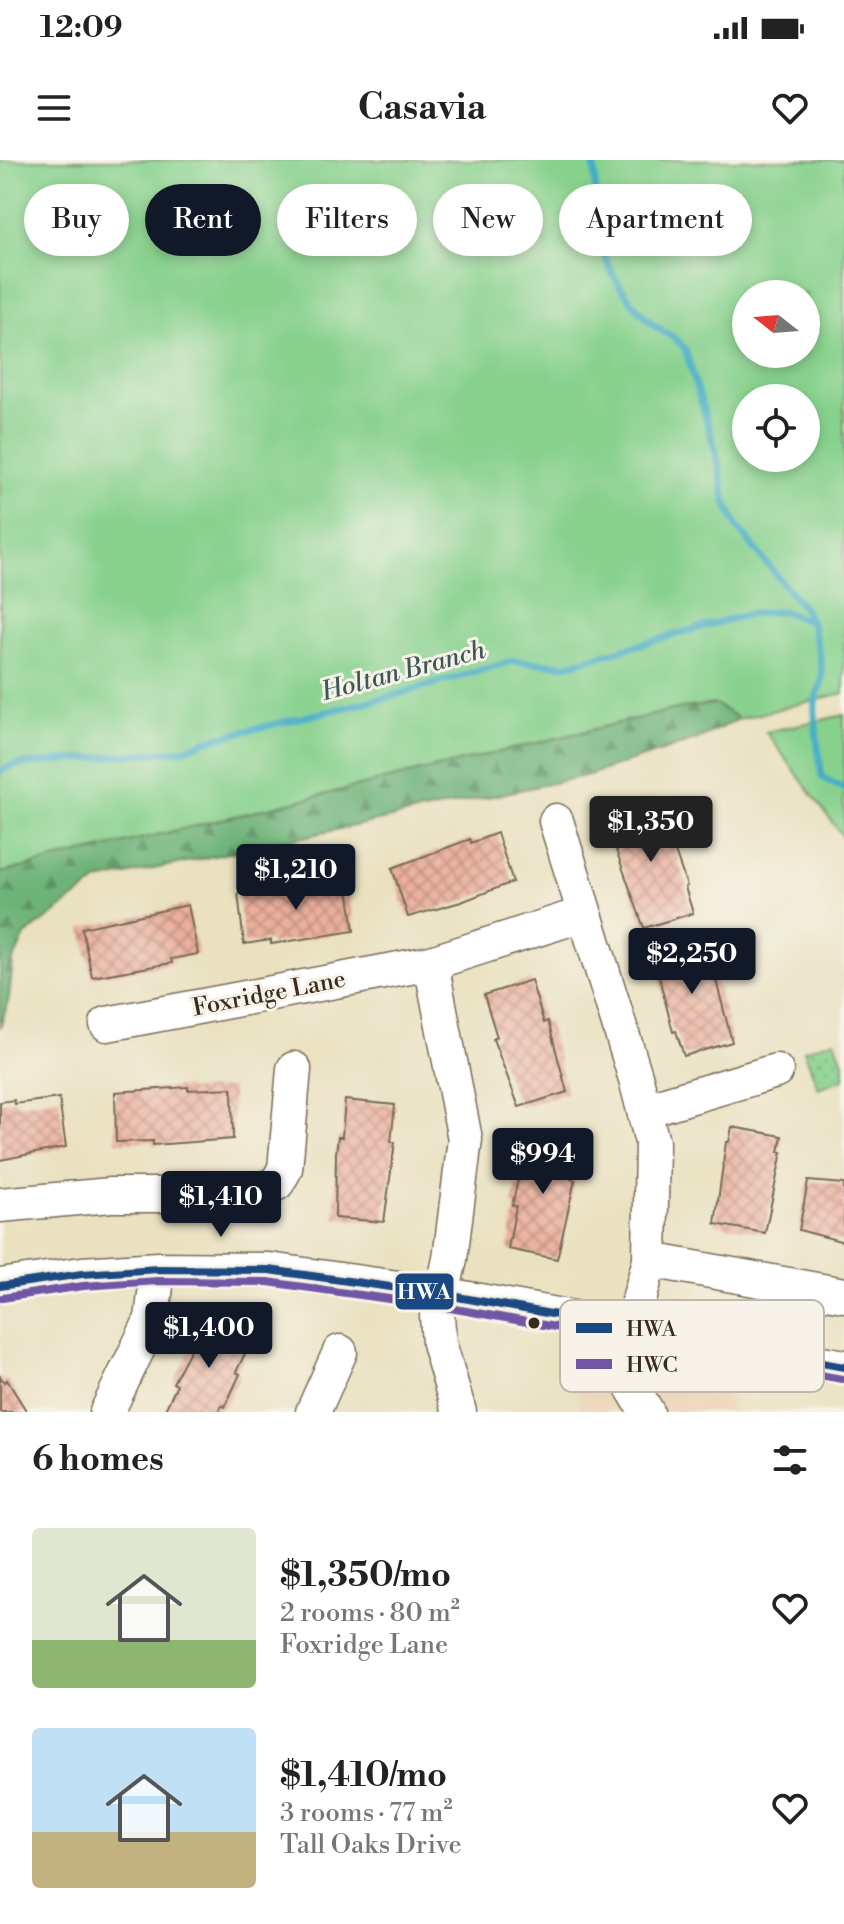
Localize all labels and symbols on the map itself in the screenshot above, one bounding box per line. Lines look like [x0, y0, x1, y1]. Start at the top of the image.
north arrow [732, 280, 820, 368]
water label: Holtan Branch [317, 634, 489, 708]
pin: $1,350 [586, 796, 716, 864]
pin: $1,210 [231, 844, 361, 912]
pin: $2,250 [627, 928, 757, 996]
street label: Foxridge Lane [190, 964, 348, 1024]
pin: $994 [496, 1128, 590, 1196]
pin: $1,410 [156, 1171, 286, 1239]
line badge: HWA [394, 1272, 455, 1311]
text: HWA [397, 1279, 452, 1306]
legend [560, 1300, 824, 1392]
pin: $1,400 [144, 1302, 274, 1370]
unlabelled marker [526, 1315, 542, 1331]
text: HWA [626, 1316, 678, 1343]
text: HWC [626, 1352, 678, 1379]

